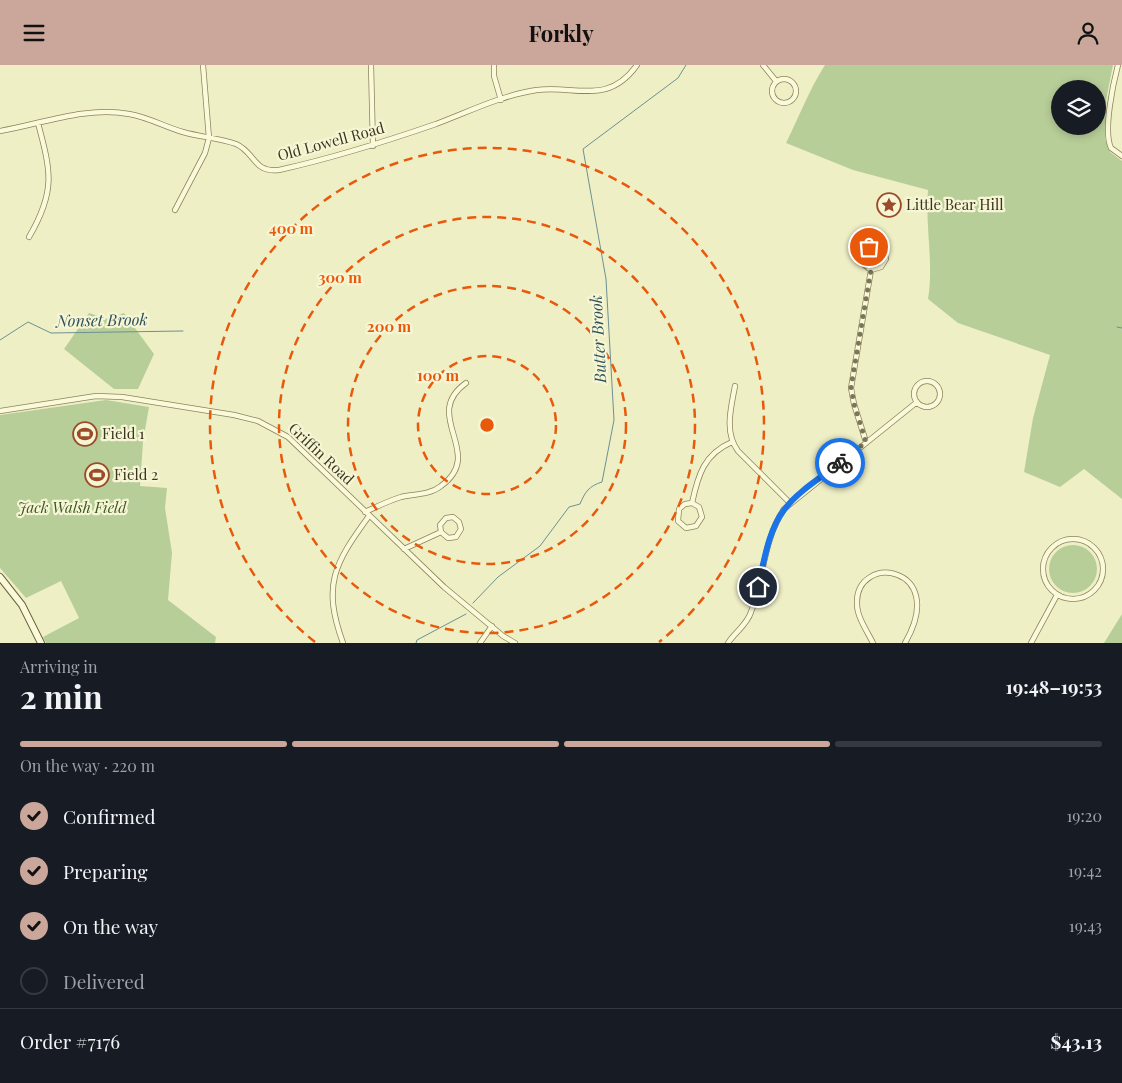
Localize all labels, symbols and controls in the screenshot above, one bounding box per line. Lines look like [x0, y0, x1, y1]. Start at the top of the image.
text: Forkly [528, 18, 594, 48]
icon: menu [20, 19, 48, 47]
icon: person [1074, 19, 1102, 47]
map controls [1051, 80, 1106, 135]
button: layers [1051, 80, 1106, 135]
street label: Old Lowell Road [275, 117, 387, 165]
place icon: Little Bear Hill [876, 192, 902, 218]
place label: Little Bear Hill [906, 194, 1004, 214]
text: 400 m [269, 218, 314, 238]
pin [848, 226, 890, 268]
icon: bag [855, 233, 883, 261]
text: 300 m [318, 267, 362, 287]
water label: Butter Brook [585, 294, 610, 385]
water label: Nonset Brook [54, 308, 148, 331]
text: 200 m [367, 316, 412, 336]
text: 100 m [417, 365, 460, 385]
centre of rings [478, 416, 496, 434]
street label: Griffin Road [285, 418, 359, 489]
sports icon: Field 1 [72, 421, 98, 447]
place label: Field 1 [102, 423, 145, 443]
courier [815, 438, 865, 488]
icon: bike [826, 449, 854, 477]
sports icon: Field 2 [84, 462, 110, 488]
place label: Field 2 [114, 464, 158, 484]
park label: Jack Walsh Field [18, 497, 127, 517]
pin [737, 566, 779, 608]
icon: home [744, 573, 772, 601]
text: Arriving in [20, 656, 98, 677]
text: 19:48–19:53 [1005, 673, 1102, 699]
text: 2 min [20, 674, 103, 717]
text: On the way · 220 m [20, 755, 155, 776]
icon: check [20, 802, 48, 830]
text: Confirmed [63, 803, 156, 829]
text: 19:20 [1066, 805, 1102, 826]
icon: check [20, 857, 48, 885]
text: Preparing [63, 858, 148, 884]
text: 19:42 [1068, 860, 1102, 881]
icon: check [20, 912, 48, 940]
text: On the way [63, 913, 158, 939]
text: 19:43 [1069, 915, 1102, 936]
text: Delivered [63, 968, 145, 994]
text: Order #7176 [20, 1028, 120, 1054]
text: $43.13 [1051, 1028, 1102, 1054]

